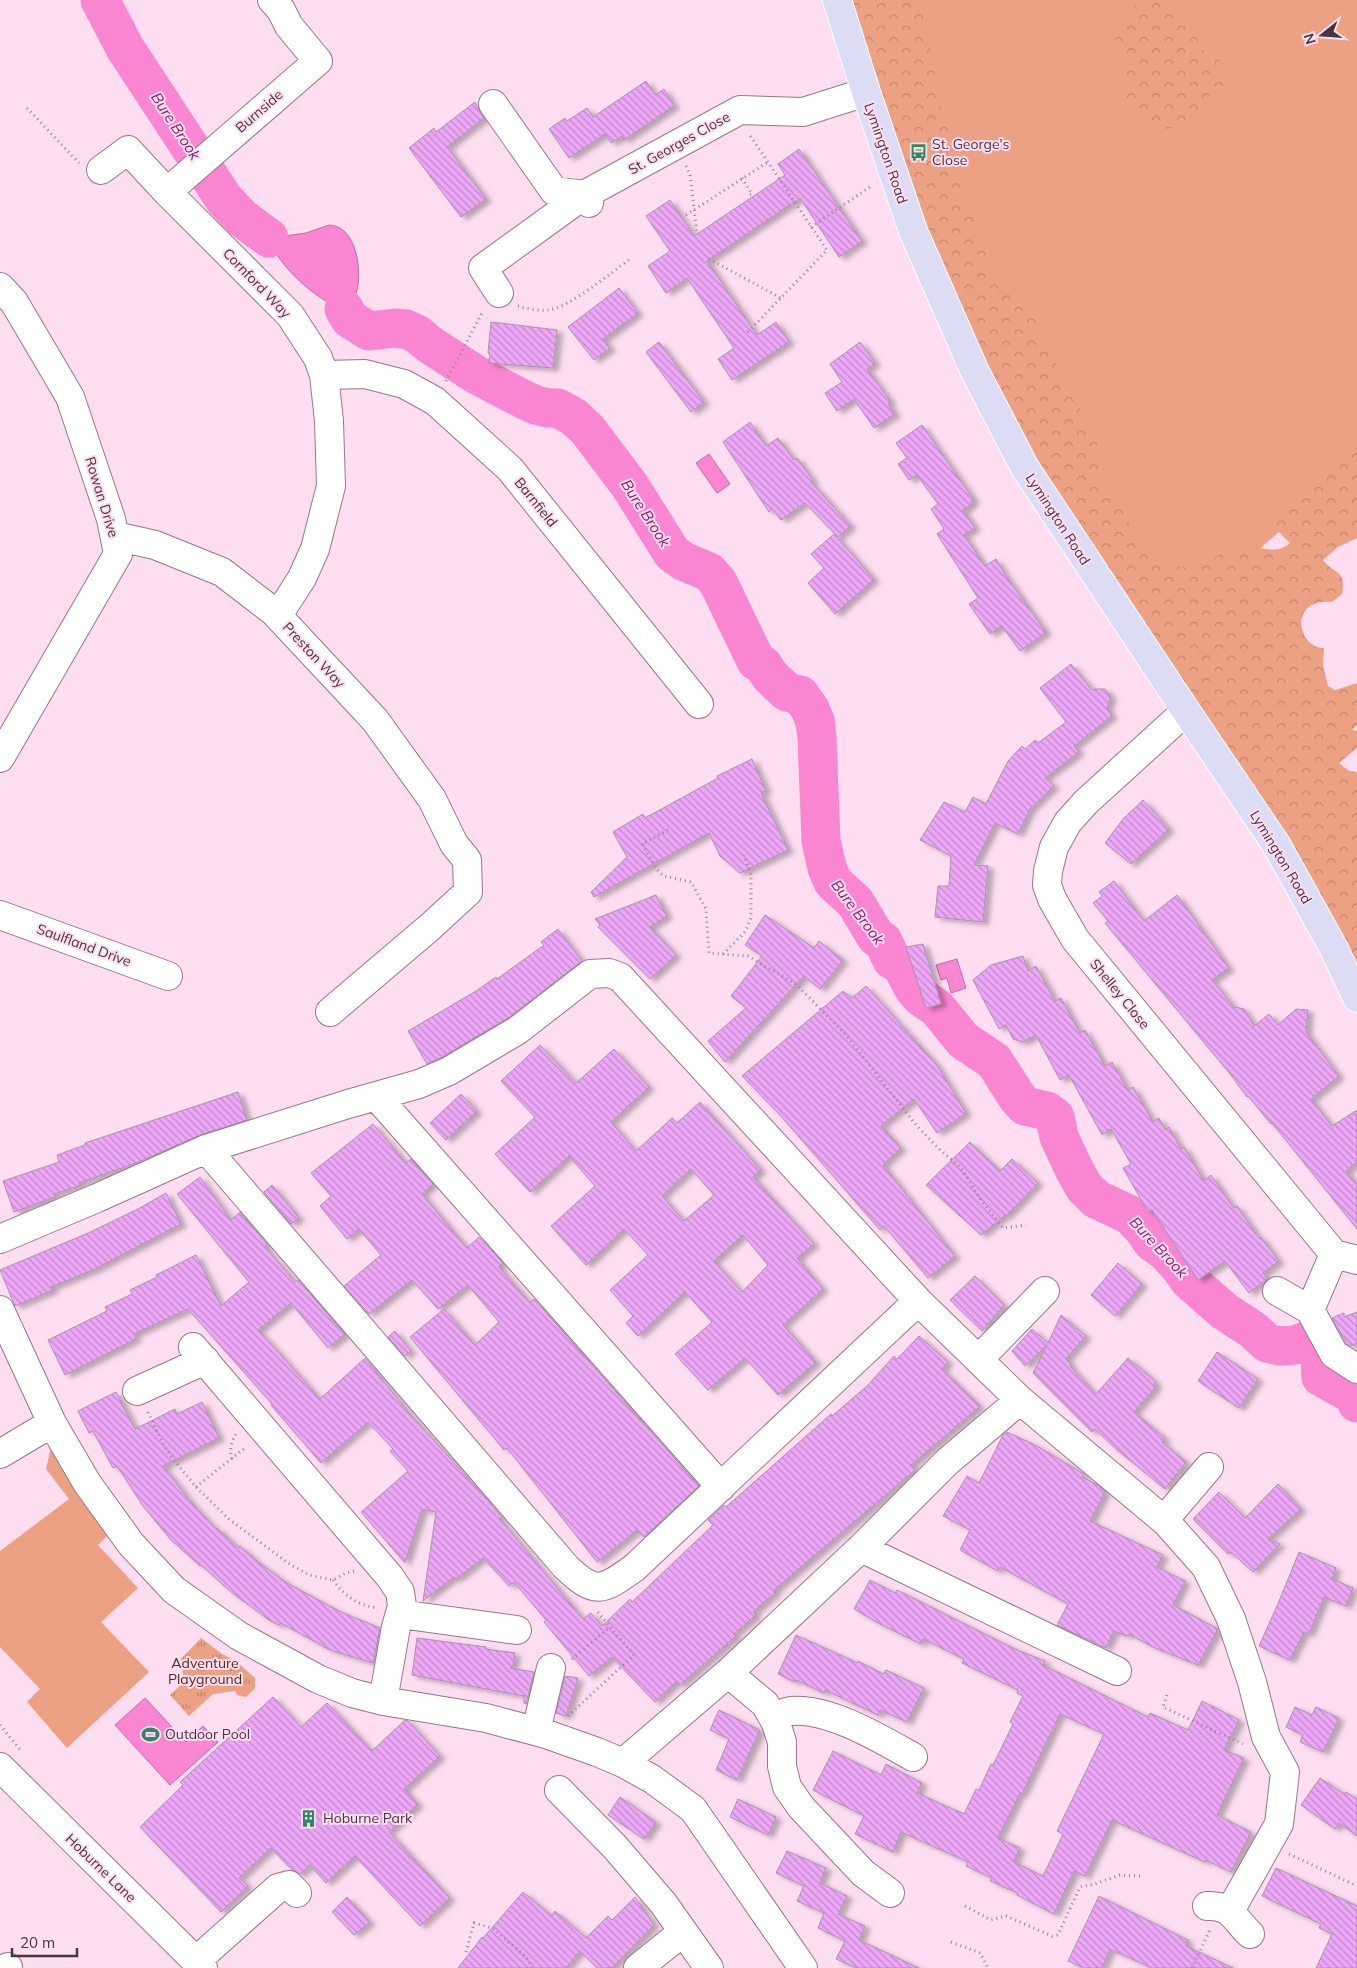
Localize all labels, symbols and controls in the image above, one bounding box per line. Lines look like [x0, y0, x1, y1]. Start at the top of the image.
north arrow [1297, 10, 1347, 60]
text: N [1299, 31, 1320, 46]
street label: Burnside [232, 85, 286, 137]
water label: Bure Brook [147, 89, 206, 164]
street label: Lymington Road [860, 100, 912, 206]
street label: St. Georges Close [625, 108, 733, 178]
place label: St. George's Close [932, 135, 1010, 169]
bus stop icon: St. George's Close [908, 142, 928, 162]
street label: Cornford Way [219, 244, 295, 322]
street label: Rowan Drive [81, 454, 123, 540]
street label: Lymington Road [1022, 470, 1094, 568]
street label: Barnfield [511, 474, 561, 530]
water label: Bure Brook [617, 476, 676, 551]
street label: Preston Way [279, 618, 349, 692]
street label: Lymington Road [1246, 807, 1316, 907]
water label: Bure Brook [827, 876, 889, 949]
street label: Saulfland Drive [34, 920, 134, 970]
street label: Shelley Close [1086, 955, 1154, 1033]
water label: Bure Brook [1126, 1212, 1193, 1282]
park label: Adventure Playground [168, 1654, 242, 1688]
sports icon: Outdoor Pool [141, 1724, 161, 1744]
place label: Outdoor Pool [165, 1725, 250, 1743]
building icon: Hoburne Park [299, 1808, 319, 1828]
place label: Hoburne Park [323, 1809, 413, 1827]
street label: Hoburne Lane [62, 1830, 140, 1906]
scale bar [12, 1926, 78, 1958]
text: 20 m [20, 1933, 55, 1952]

